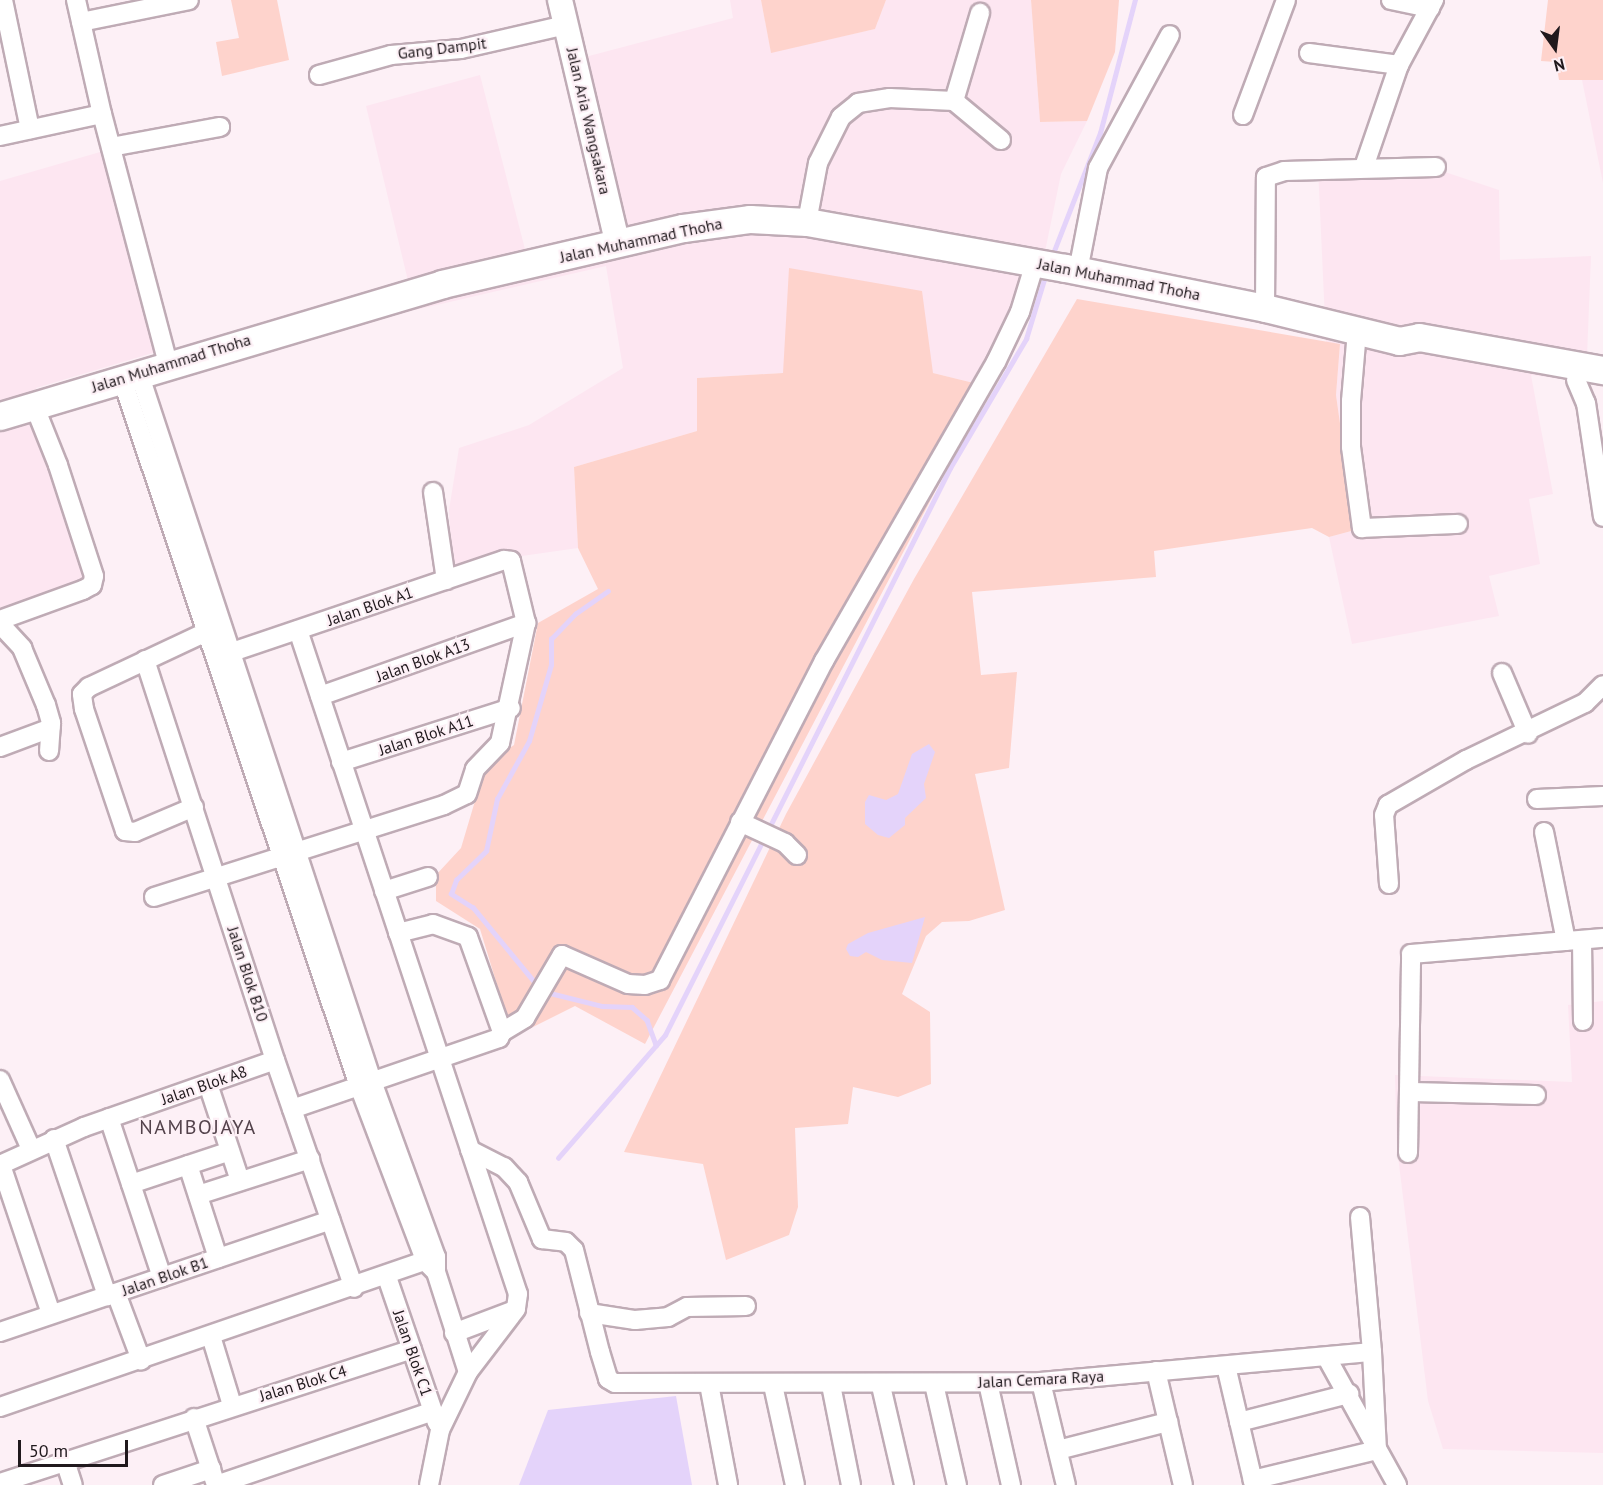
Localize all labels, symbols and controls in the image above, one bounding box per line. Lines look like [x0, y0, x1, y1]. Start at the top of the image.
north arrow [1525, 18, 1585, 78]
street label: Gang Dampit [397, 33, 487, 63]
street label: Jalan Aria Wangsakara [563, 45, 615, 197]
text: N [1552, 54, 1567, 76]
street label: Jalan Muhammad Thoha [558, 213, 724, 267]
street label: Jalan Muhammad Thoha [1036, 254, 1202, 304]
street label: Jalan Muhammad Thoha [89, 330, 253, 396]
street label: Jalan Blok A1 [324, 582, 416, 630]
street label: Jalan Blok A13 [373, 634, 473, 686]
street label: Jalan Blok A11 [376, 710, 476, 760]
street label: Jalan Blok B10 [223, 924, 273, 1024]
street label: Jalan Blok A8 [158, 1061, 250, 1109]
district label: NAMBOJAYA [139, 1115, 257, 1139]
street label: Jalan Blok B1 [119, 1252, 211, 1300]
street label: Jalan Blok C1 [389, 1307, 437, 1399]
street label: Jalan Blok C4 [257, 1361, 349, 1405]
street label: Jalan Cemara Raya [977, 1366, 1105, 1392]
scale bar [21, 1428, 130, 1466]
text: 50 m [29, 1439, 68, 1462]

